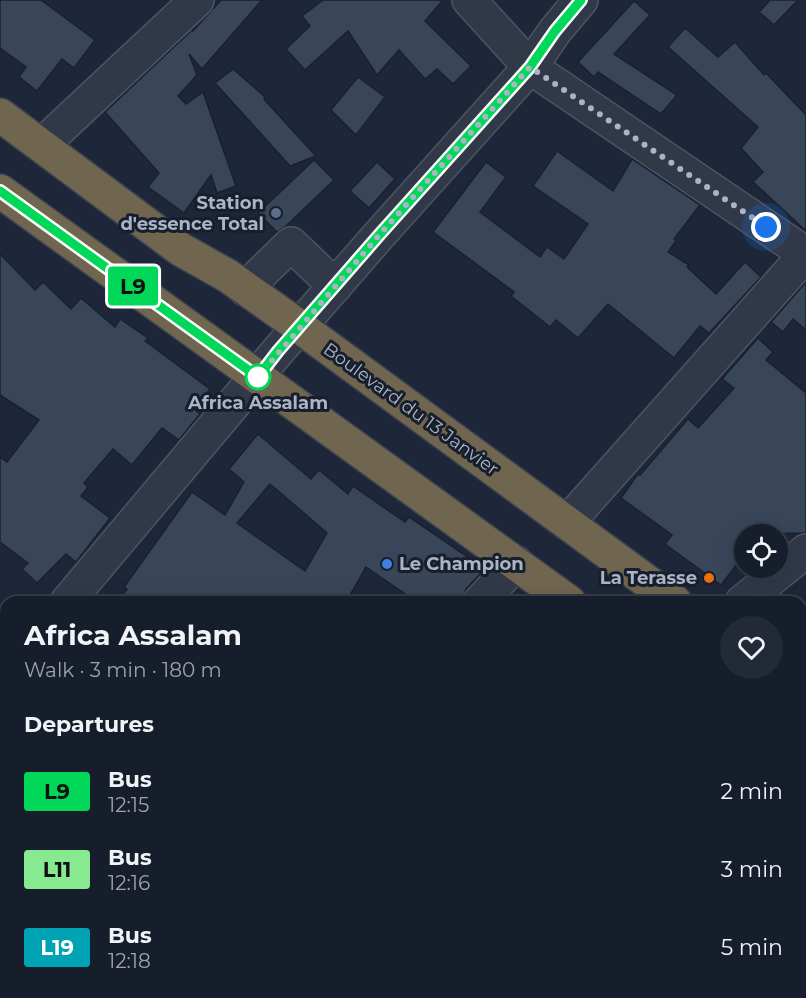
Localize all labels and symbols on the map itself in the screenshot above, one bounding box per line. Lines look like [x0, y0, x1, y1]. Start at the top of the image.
place label: Station d'essence Total [120, 192, 264, 235]
marker: Station d'essence Total [269, 206, 283, 220]
your location [751, 212, 781, 242]
line badge: L9 [106, 266, 160, 306]
street label: Boulevard du 13 Janvier [319, 338, 503, 480]
marker: Africa Assalam [245, 364, 271, 390]
place label: Africa Assalam [187, 392, 328, 414]
place label: Le Champion [399, 553, 524, 575]
marker: Le Champion [380, 557, 394, 571]
place label: La Terasse [600, 567, 697, 589]
marker: La Terasse [702, 571, 716, 585]

